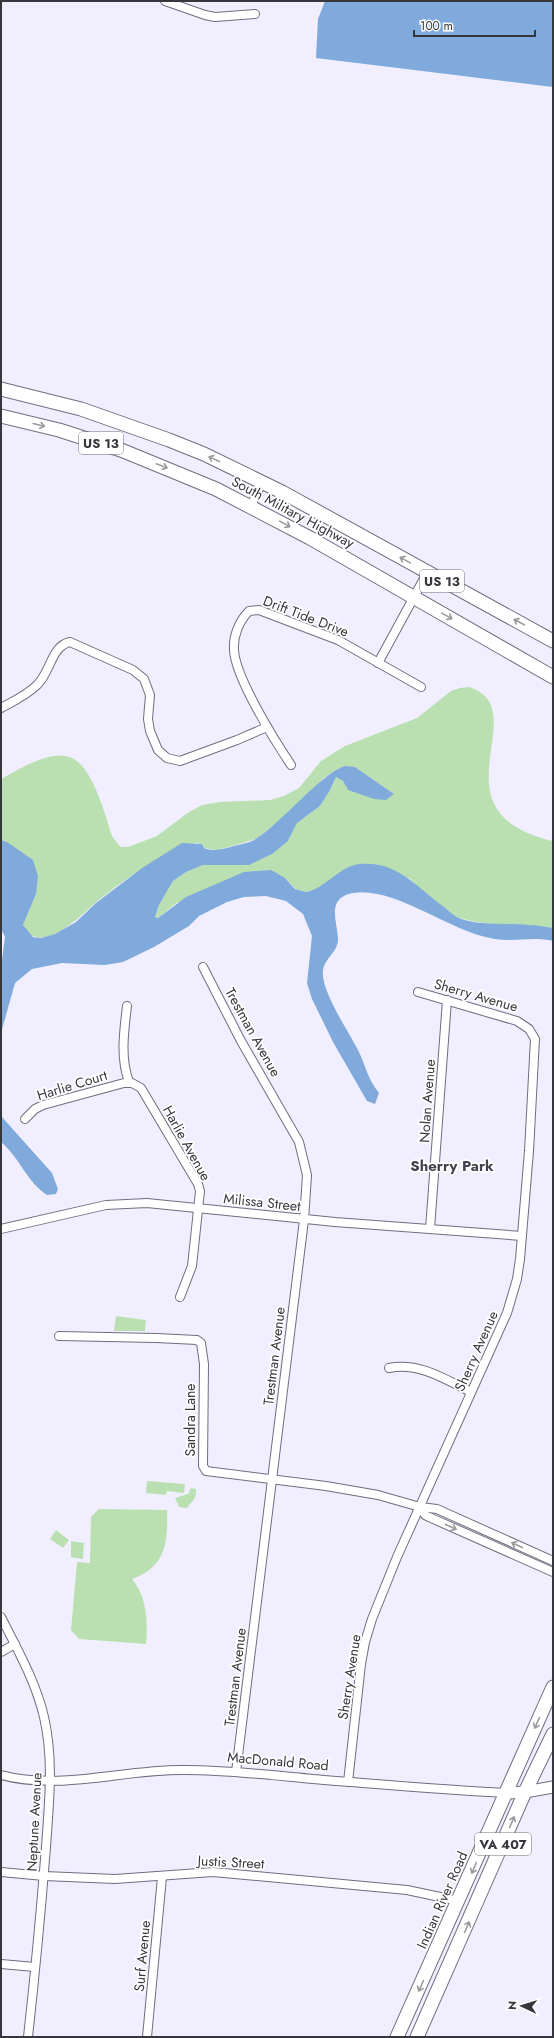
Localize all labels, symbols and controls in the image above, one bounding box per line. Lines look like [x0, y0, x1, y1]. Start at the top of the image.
scale bar [414, 12, 535, 38]
text: 100 m [420, 17, 453, 35]
one-way arrow [32, 422, 45, 429]
road number: US 13 [79, 432, 123, 454]
one-way arrow [209, 455, 221, 462]
one-way arrow [156, 462, 168, 470]
street label: South Military Highway [228, 471, 359, 553]
one-way arrow [279, 521, 291, 529]
one-way arrow [399, 556, 411, 564]
road number: US 13 [420, 570, 464, 592]
street label: Drift Tide Drive [260, 591, 352, 641]
one-way arrow [441, 613, 453, 621]
one-way arrow [513, 618, 525, 626]
street label: Sherry Avenue [432, 974, 520, 1016]
street label: Trestman Avenue [220, 984, 286, 1080]
street label: Nolan Avenue [414, 1059, 440, 1143]
street label: Harlie Court [34, 1065, 110, 1105]
street label: Harlie Avenue [158, 1102, 216, 1184]
district label: Sherry Park [410, 1155, 494, 1177]
street label: Milissa Street [222, 1188, 302, 1216]
street label: Trestman Avenue [258, 1306, 290, 1406]
street label: Sherry Avenue [449, 1308, 503, 1394]
street label: Sandra Lane [180, 1383, 200, 1457]
one-way arrow [445, 1524, 457, 1531]
one-way arrow [512, 1541, 524, 1548]
street label: Trestman Avenue [219, 1627, 251, 1727]
street label: Sherry Avenue [332, 1633, 366, 1721]
one-way arrow [533, 1717, 540, 1729]
street label: MacDonald Road [227, 1747, 329, 1775]
street label: Neptune Avenue [21, 1772, 47, 1872]
one-way arrow [509, 1816, 517, 1828]
road number: VA 407 [475, 1833, 531, 1855]
street label: Indian River Road [412, 1848, 472, 1952]
street label: Justis Street [195, 1850, 265, 1874]
one-way arrow [469, 1861, 477, 1873]
street label: Surf Avenue [129, 1919, 155, 1993]
one-way arrow [464, 1921, 471, 1933]
one-way arrow [417, 1979, 424, 1991]
north arrow [502, 1986, 542, 2026]
text: N [504, 2000, 520, 2010]

